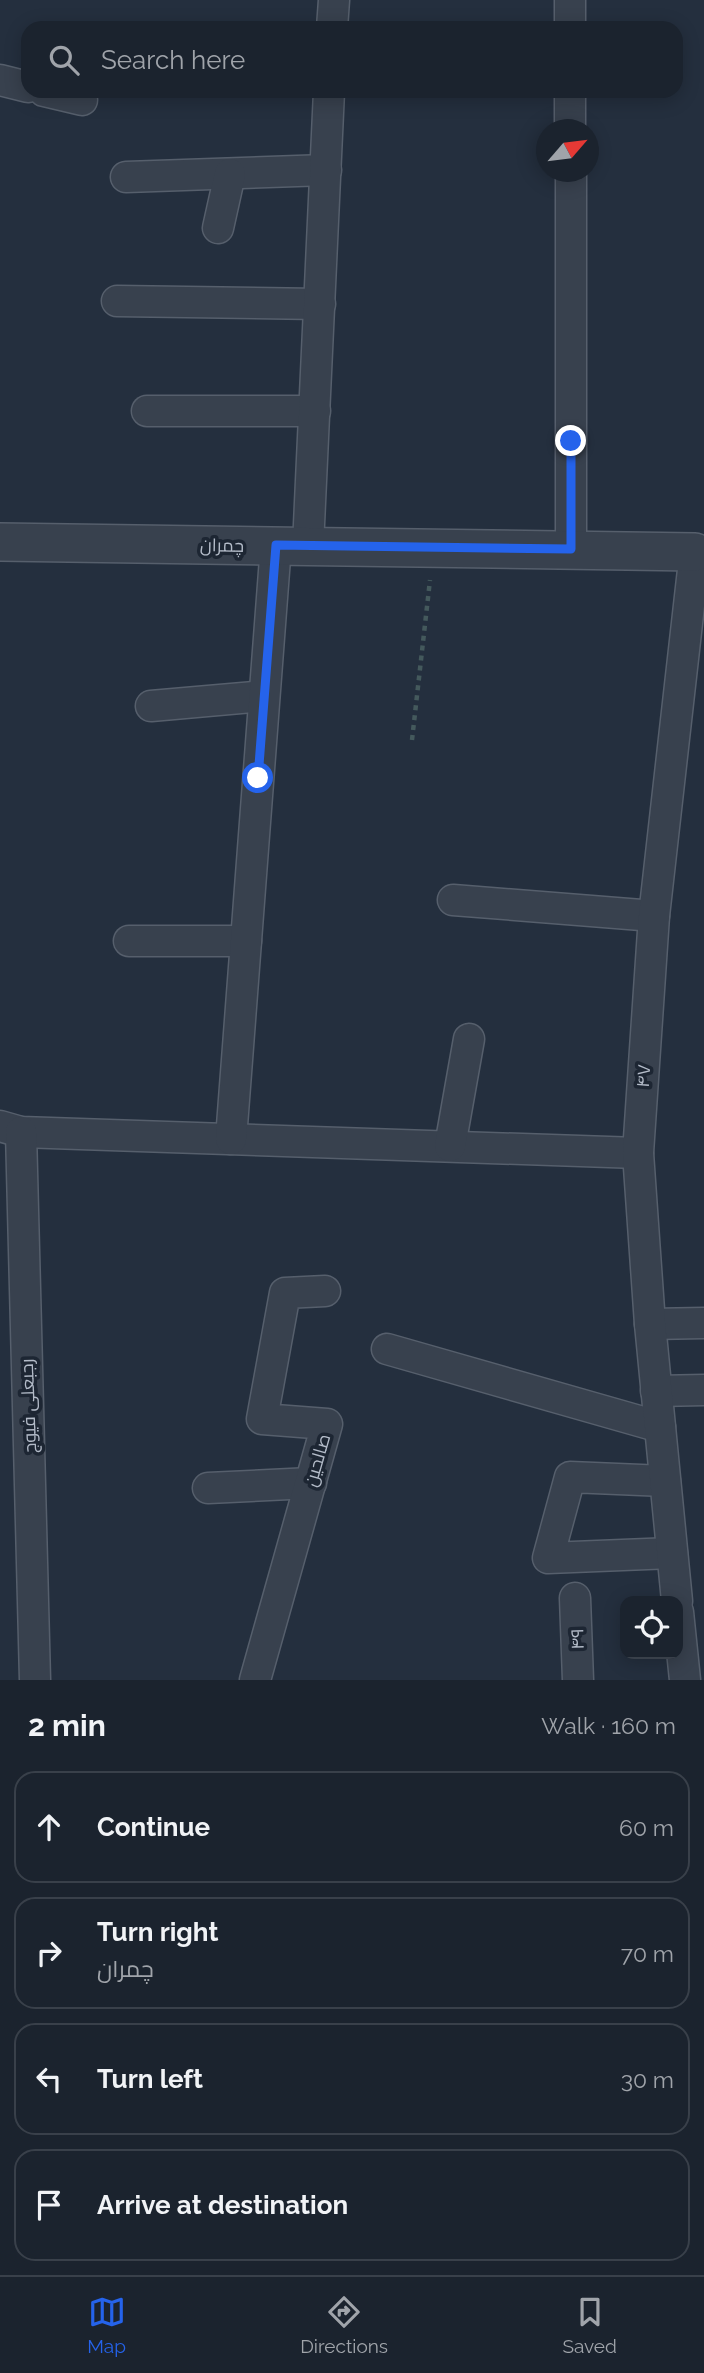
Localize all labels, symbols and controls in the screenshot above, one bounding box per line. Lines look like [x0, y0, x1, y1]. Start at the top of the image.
search box [21, 21, 683, 98]
icon: search [45, 41, 83, 79]
text: Search here [101, 45, 245, 75]
north arrow [536, 119, 599, 182]
route end [555, 425, 586, 456]
street label: چمران [200, 534, 244, 558]
route start [242, 762, 273, 793]
street label: ۴۷ [632, 1064, 654, 1088]
street label: رجبعلی فیوج [16, 1358, 42, 1454]
street label: صالحین [299, 1431, 335, 1489]
map controls [620, 1596, 683, 1659]
button: locate [620, 1596, 683, 1659]
street label: ۴۹ [566, 1628, 588, 1650]
text: 2 min [28, 1708, 106, 1743]
text: Walk · 160 m [541, 1712, 676, 1739]
icon: ahead [30, 1808, 68, 1846]
text: Continue [97, 1812, 210, 1842]
text: 60 m [619, 1814, 674, 1841]
text: Turn right [97, 1917, 218, 1947]
icon: right [30, 1934, 68, 1972]
text: 70 m [621, 1940, 674, 1967]
text: چمران [97, 1955, 154, 1982]
icon: left [30, 2060, 68, 2098]
text: Turn left [97, 2064, 203, 2094]
text: 30 m [621, 2066, 674, 2093]
icon: arrive [30, 2186, 68, 2224]
text: Arrive at destination [97, 2190, 348, 2220]
tab: Map [87, 2293, 126, 2357]
tab: Directions [300, 2293, 388, 2357]
tab: Saved [562, 2293, 617, 2357]

